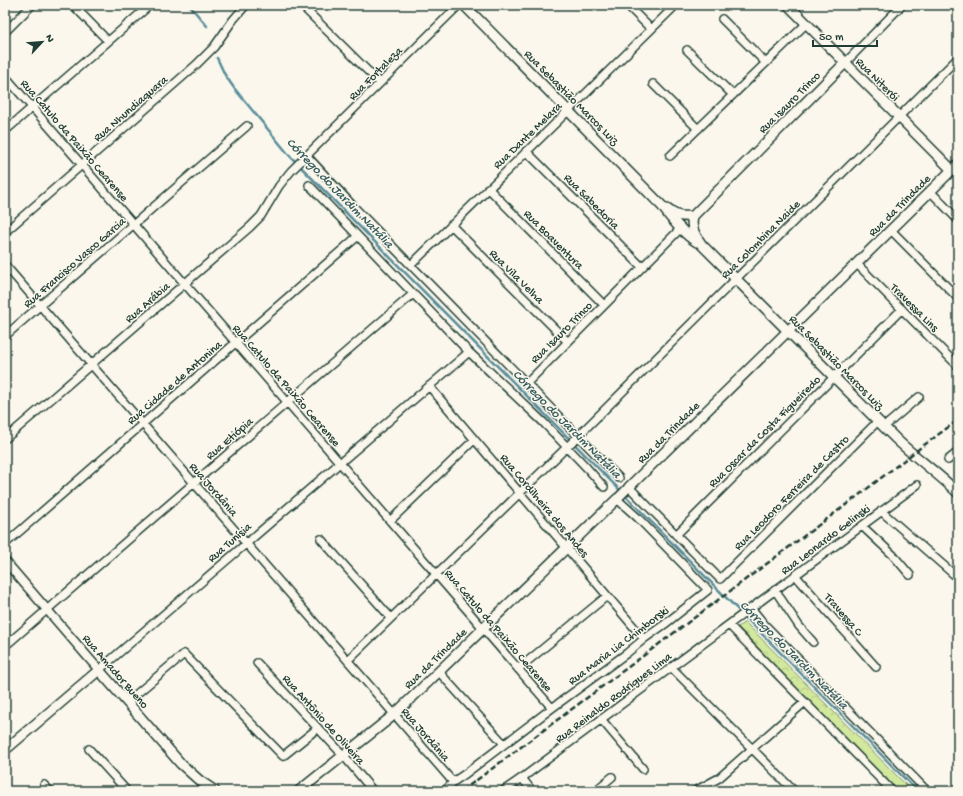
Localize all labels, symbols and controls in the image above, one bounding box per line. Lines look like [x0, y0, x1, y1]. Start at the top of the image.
north arrow [22, 22, 62, 62]
scale bar [813, 22, 877, 48]
text: 50 m [819, 31, 844, 45]
text: N [42, 33, 56, 44]
street label: Rua Fortaleza [347, 44, 406, 104]
street label: Rua Sebastião Marcos Luiz [520, 48, 621, 149]
street label: Rua Niterói [852, 56, 902, 105]
street label: Rua Isauro Trinco [757, 70, 824, 137]
street label: Rua Nhundiaquara [91, 73, 172, 146]
street label: Rua Catulo da Paixão Cearense [17, 77, 131, 206]
street label: Rua Dante Melara [491, 100, 566, 173]
water label: Córrego do Jardim Natália [283, 136, 396, 252]
street label: Rua Sabedoria [560, 172, 622, 233]
street label: Rua da Trindade [866, 172, 935, 240]
street label: Rua Colombina Naide [719, 197, 804, 283]
street label: Rua Boaventura [520, 208, 586, 274]
street label: Rua Francisco Vasco Garcia [21, 215, 130, 312]
street label: Rua Vila Velha [485, 247, 546, 308]
street label: Rua Arábia [123, 280, 174, 327]
street label: Travessa Lins [886, 281, 941, 336]
street label: Rua Isauro Trinco [529, 300, 596, 367]
street label: Rua Sebastião Marcos Luiz [785, 313, 886, 414]
street label: Rua Catulo da Paixão Cearense [229, 322, 343, 451]
street label: Rua Cidade de Antonina [125, 338, 226, 428]
water label: Córrego do Jardim Natália [509, 368, 624, 483]
street label: Rua Oscar da Costa Figueiredo [706, 373, 824, 491]
street label: Rua da Trindade [635, 399, 704, 467]
street label: Rua Etiópia [204, 415, 257, 464]
street label: Rua Leodoro Ferreira de Castro [732, 433, 853, 554]
street label: Rua Cordilheira dos Andes [496, 452, 591, 561]
street label: Rua Jordânia [185, 460, 240, 520]
street label: Rua Leonardo Gelinski [779, 502, 874, 579]
street label: Rua Tunísia [205, 520, 255, 566]
street label: Rua Catulo da Paixão Cearense [441, 567, 555, 696]
street label: Travessa C [820, 590, 866, 641]
water label: Córrego do Jardim Natália [736, 599, 851, 714]
street label: Rua Maria Lia Chimborski [566, 604, 673, 689]
street label: Rua da Trindade [402, 625, 471, 693]
street label: Rua Amador Bueno [78, 632, 151, 712]
street label: Rua Reinaldo Rodrigues Lima [553, 650, 675, 747]
street label: Rua Antônio de Oliveira [278, 672, 367, 768]
street label: Rua Jordânia [397, 705, 452, 765]

